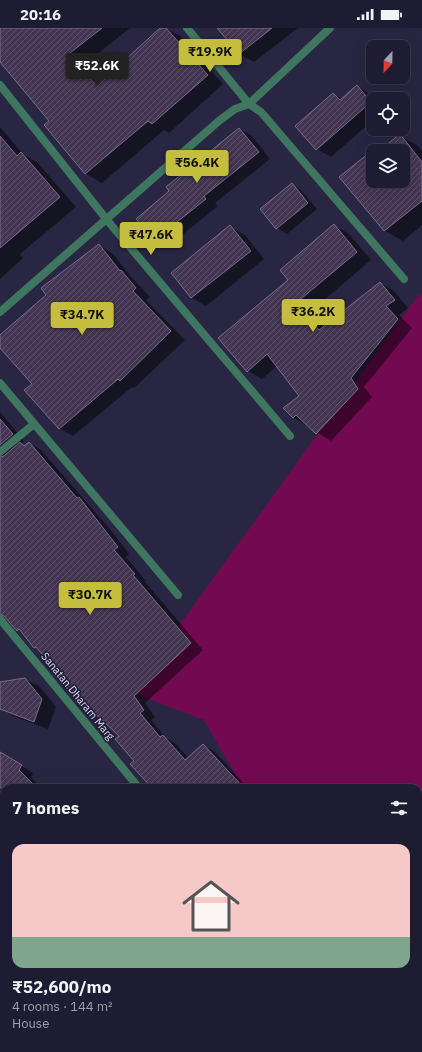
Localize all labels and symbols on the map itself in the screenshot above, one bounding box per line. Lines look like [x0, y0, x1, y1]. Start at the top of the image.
pin: ₹19.9K [177, 39, 243, 73]
north arrow [366, 40, 410, 84]
pin: ₹52.6K [64, 53, 130, 87]
pin: ₹56.4K [164, 150, 230, 184]
pin: ₹47.6K [118, 222, 184, 256]
pin: ₹36.2K [280, 299, 346, 333]
pin: ₹34.7K [49, 302, 115, 336]
pin: ₹30.7K [57, 582, 123, 616]
street label: Sanatan Dharam Marg [38, 649, 118, 743]

